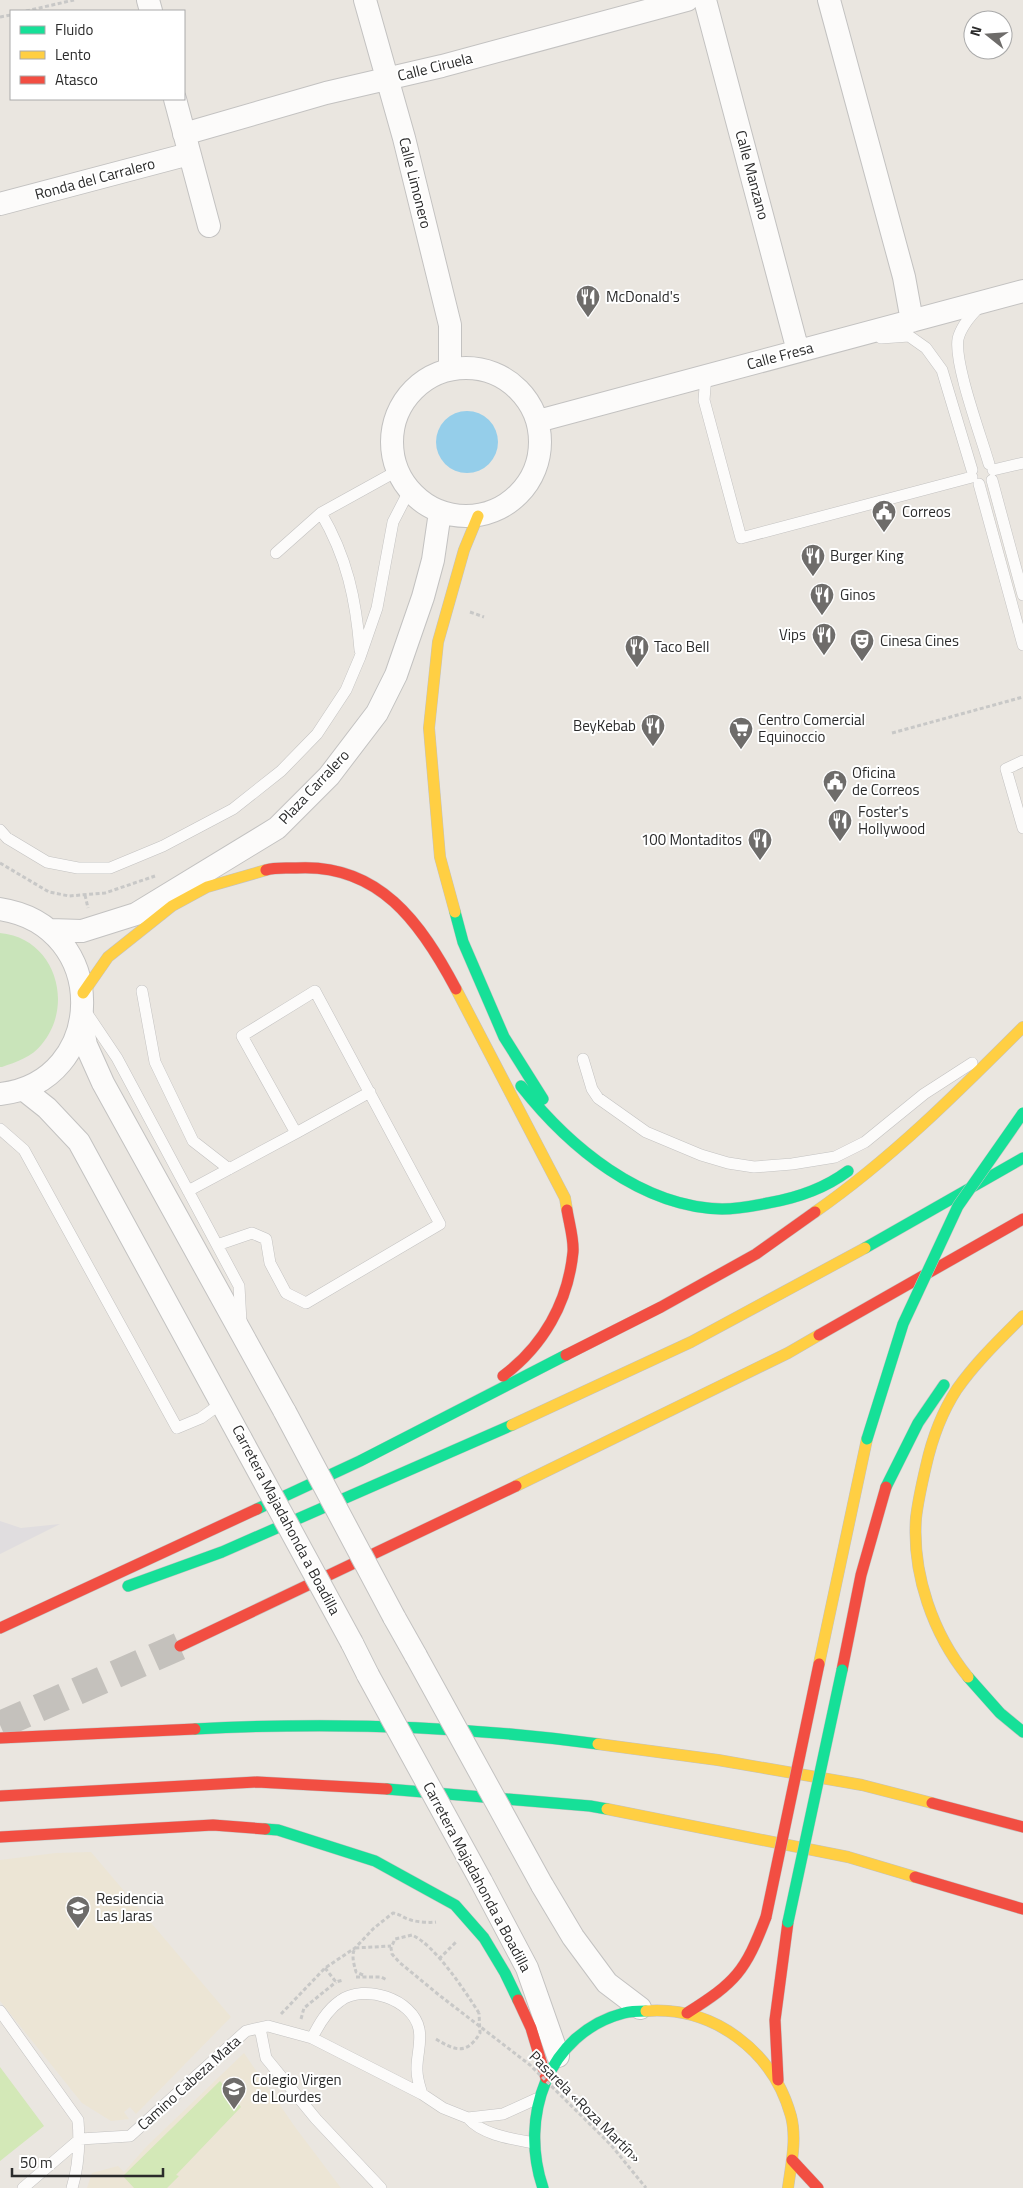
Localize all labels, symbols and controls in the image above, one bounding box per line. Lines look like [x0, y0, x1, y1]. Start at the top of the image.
legend [10, 10, 185, 100]
north arrow [963, 10, 1013, 60]
text: Fluido [55, 18, 94, 41]
text: N [964, 23, 987, 39]
text: Lento [55, 43, 91, 66]
street label: Calle Ciruela [395, 46, 475, 87]
text: Atasco [55, 68, 98, 91]
street label: Calle Manzano [729, 127, 776, 222]
street label: Calle Limonero [393, 135, 438, 231]
street label: Ronda del Carralero [32, 151, 158, 206]
restaurant icon: McDonald's [575, 284, 601, 318]
place label: McDonald's [606, 285, 680, 308]
street label: Calle Fresa [744, 335, 816, 375]
public building icon: Correos [871, 499, 897, 533]
place label: Correos [902, 500, 951, 523]
restaurant icon: Burger King [800, 543, 826, 577]
place label: Burger King [830, 544, 904, 567]
restaurant icon: Ginos [809, 582, 835, 616]
place label: Ginos [840, 583, 876, 606]
restaurant icon: Vips [811, 622, 837, 656]
place label: Vips [779, 623, 806, 646]
theatre icon: Cinesa Cines [849, 628, 875, 662]
place label: Cinesa Cines [880, 629, 959, 652]
restaurant icon: Taco Bell [624, 634, 650, 668]
place label: Taco Bell [654, 635, 710, 658]
place label: Centro Comercial Equinoccio [758, 708, 865, 748]
restaurant icon: BeyKebab [640, 713, 666, 747]
place label: BeyKebab [573, 714, 636, 737]
supermarket icon: Centro Comercial Equinoccio [728, 716, 754, 750]
street label: Plaza Carralero [273, 744, 355, 829]
place label: Oficina de Correos [852, 761, 919, 801]
public building icon: Oficina de Correos [822, 769, 848, 803]
place label: Foster's Hollywood [858, 800, 925, 840]
restaurant icon: Foster's Hollywood [827, 808, 853, 842]
restaurant icon: 100 Montaditos [747, 827, 773, 861]
place label: 100 Montaditos [641, 828, 742, 851]
street label: Carretera Majadahonda a Boadilla [226, 1421, 347, 1619]
street label: Carretera Majadahonda a Boadilla [417, 1778, 538, 1976]
place label: Residencia Las Jaras [96, 1887, 164, 1927]
school or university icon: Residencia Las Jaras [65, 1895, 91, 1929]
street label: Camino Cabeza Mata [132, 2029, 246, 2135]
street label: Pasarela «Roza Martín» [524, 2045, 647, 2168]
place label: Colegio Virgen de Lourdes [252, 2068, 342, 2108]
school or university icon: Colegio Virgen de Lourdes [221, 2076, 247, 2110]
scale bar [12, 2146, 164, 2178]
text: 50 m [20, 2151, 53, 2174]

